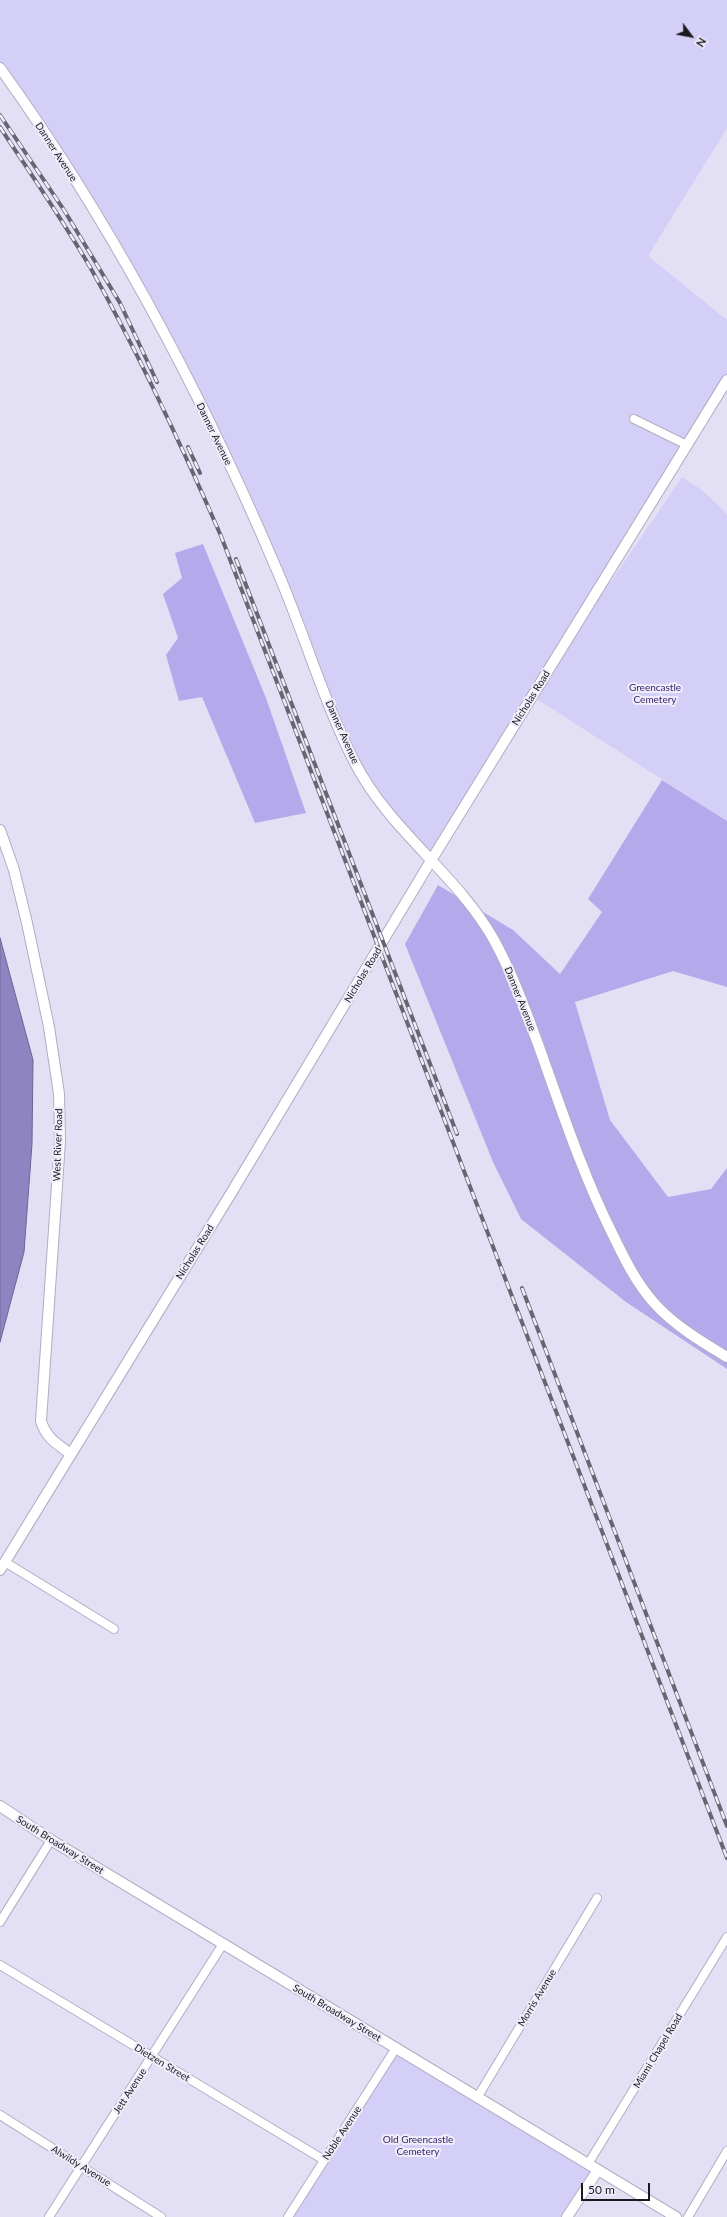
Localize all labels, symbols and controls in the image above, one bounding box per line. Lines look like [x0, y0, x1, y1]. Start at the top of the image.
north arrow [671, 16, 711, 56]
text: N [694, 36, 709, 50]
street label: Danner Avenue [32, 120, 80, 184]
street label: Danner Avenue [194, 401, 234, 467]
street label: Nicholas Road [509, 668, 553, 728]
park label: Greencastle Cemetery [629, 682, 681, 706]
street label: Danner Avenue [323, 698, 361, 766]
street label: Nicholas Road [342, 945, 384, 1005]
street label: Danner Avenue [502, 965, 538, 1033]
street label: West River Road [51, 1108, 65, 1182]
street label: Nicholas Road [173, 1222, 217, 1282]
street label: South Broadway Street [14, 1813, 106, 1877]
street label: Morris Avenue [515, 1967, 559, 2029]
street label: South Broadway Street [291, 1982, 383, 2044]
street label: Miami Chapel Road [631, 2011, 685, 2091]
street label: Dietzen Street [132, 2042, 192, 2084]
street label: Jett Avenue [111, 2066, 149, 2116]
street label: Noble Avenue [320, 2104, 364, 2162]
park label: Old Greencastle Cemetery [383, 2134, 453, 2158]
street label: Alwildy Avenue [49, 2143, 113, 2189]
scale bar [583, 2175, 652, 2201]
text: 50 m [588, 2182, 615, 2197]

